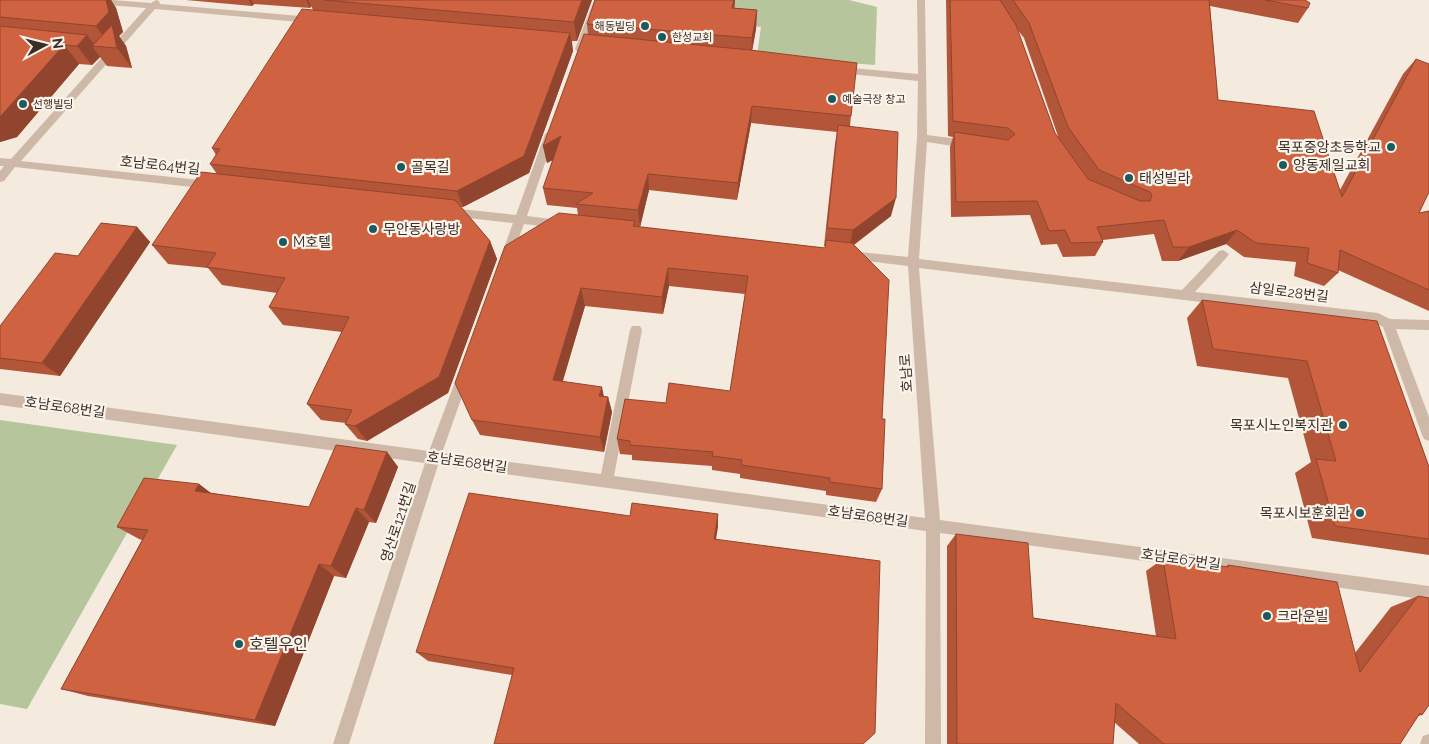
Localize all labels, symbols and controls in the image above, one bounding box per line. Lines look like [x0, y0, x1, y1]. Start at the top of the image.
north arrow [20, 20, 70, 70]
place label: 해동빌딩 [595, 20, 635, 33]
marker: 해동빌딩 [639, 20, 651, 32]
marker: 한성교회 [656, 31, 668, 43]
place label: 한성교회 [672, 31, 712, 44]
text: N [49, 37, 66, 50]
marker: 예술극장 창고 [826, 93, 838, 105]
place label: 예술극장 창고 [842, 93, 906, 106]
marker: 선행빌딩 [17, 98, 29, 110]
place label: 선행빌딩 [33, 98, 73, 111]
place label: 목포중앙초등학교 [1278, 139, 1381, 155]
marker: 목포중앙초등학교 [1385, 141, 1397, 153]
street label: 호남로64번길 [119, 153, 201, 177]
place label: 양동제일교회 [1293, 157, 1370, 173]
place label: 골목길 [411, 159, 450, 175]
marker: 양동제일교회 [1277, 159, 1289, 171]
marker: 골목길 [395, 161, 407, 173]
place label: 태성빌라 [1139, 170, 1191, 186]
marker: 태성빌라 [1123, 172, 1135, 184]
place label: 무안동사랑방 [383, 221, 460, 237]
marker: 무안동사랑방 [367, 223, 379, 235]
place label: M호텔 [293, 234, 331, 250]
marker: M호텔 [277, 236, 289, 248]
street label: 삼일로28번길 [1248, 279, 1330, 305]
street label: 호남로 [897, 353, 915, 393]
street label: 호남로68번길 [24, 393, 106, 421]
place label: 목포시노인복지관 [1230, 417, 1333, 433]
marker: 목포시노인복지관 [1337, 419, 1349, 431]
street label: 호남로68번길 [426, 448, 508, 476]
street label: 영산로121번길 [377, 480, 419, 564]
street label: 호남로68번길 [827, 502, 909, 530]
place label: 목포시보훈회관 [1260, 505, 1350, 521]
marker: 목포시보훈회관 [1354, 507, 1366, 519]
street label: 호남로67번길 [1140, 545, 1222, 573]
place label: 크라운빌 [1277, 608, 1329, 624]
marker: 크라운빌 [1261, 610, 1273, 622]
place label: 호텔우인 [249, 635, 308, 654]
marker: 호텔우인 [233, 638, 245, 650]

